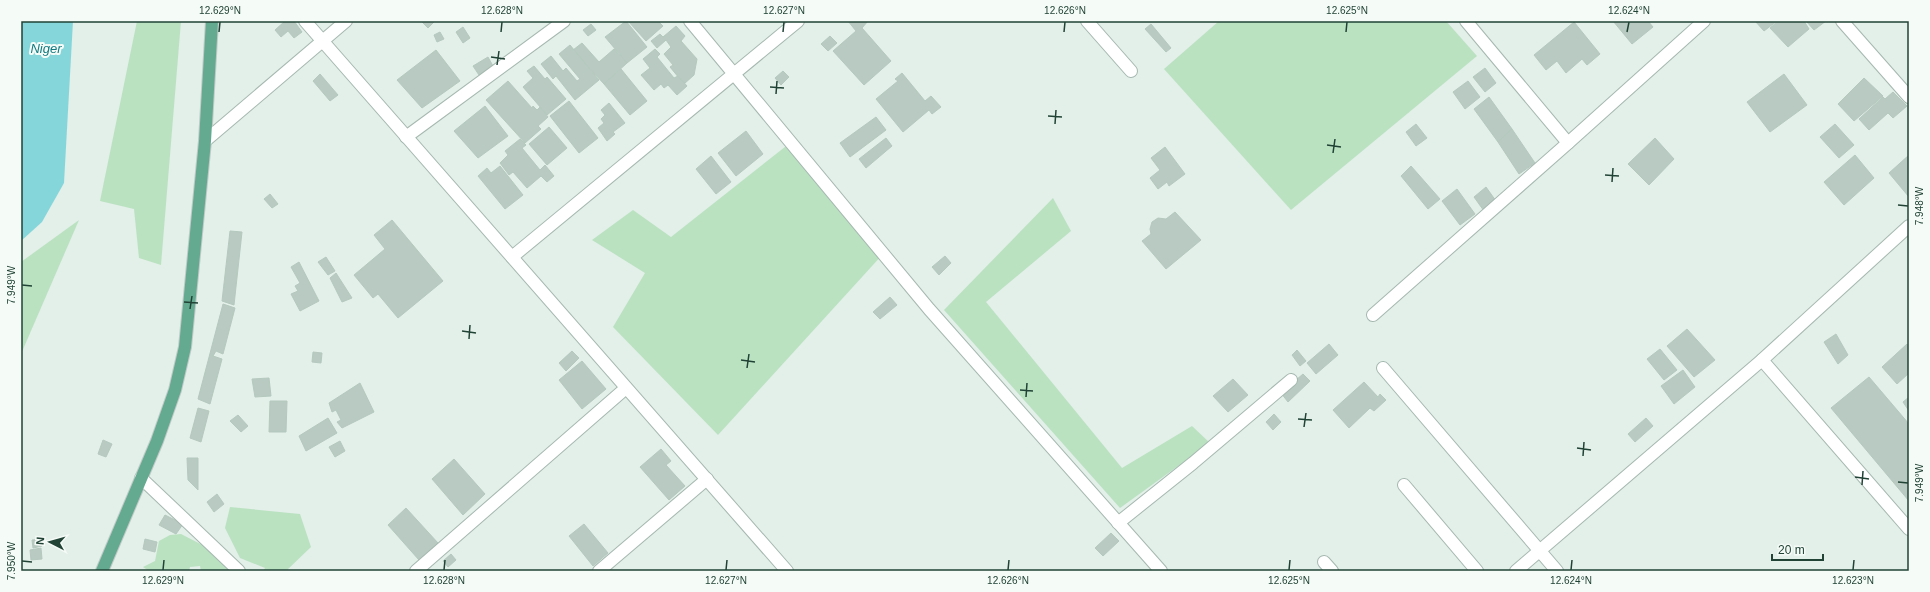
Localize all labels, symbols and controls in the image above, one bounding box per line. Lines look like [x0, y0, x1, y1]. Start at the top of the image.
text: 12.629°N [199, 5, 241, 16]
text: 12.628°N [481, 5, 523, 16]
text: 12.627°N [763, 5, 805, 16]
text: 12.626°N [1044, 5, 1086, 16]
text: 12.625°N [1326, 5, 1368, 16]
text: 12.624°N [1608, 5, 1650, 16]
water label: Niger [30, 41, 62, 56]
text: 7.948°W [1914, 186, 1925, 225]
text: 7.949°W [6, 265, 17, 304]
text: 7.949°W [1914, 463, 1925, 502]
north arrow [30, 522, 70, 562]
text: N [34, 536, 46, 546]
scale bar [1772, 536, 1823, 562]
text: 7.950°W [6, 541, 17, 580]
text: 20 m [1778, 543, 1805, 557]
text: 12.629°N [142, 575, 184, 586]
text: 12.628°N [423, 575, 465, 586]
text: 12.627°N [705, 575, 747, 586]
text: 12.626°N [987, 575, 1029, 586]
text: 12.625°N [1268, 575, 1310, 586]
text: 12.624°N [1550, 575, 1592, 586]
text: 12.623°N [1832, 575, 1874, 586]

